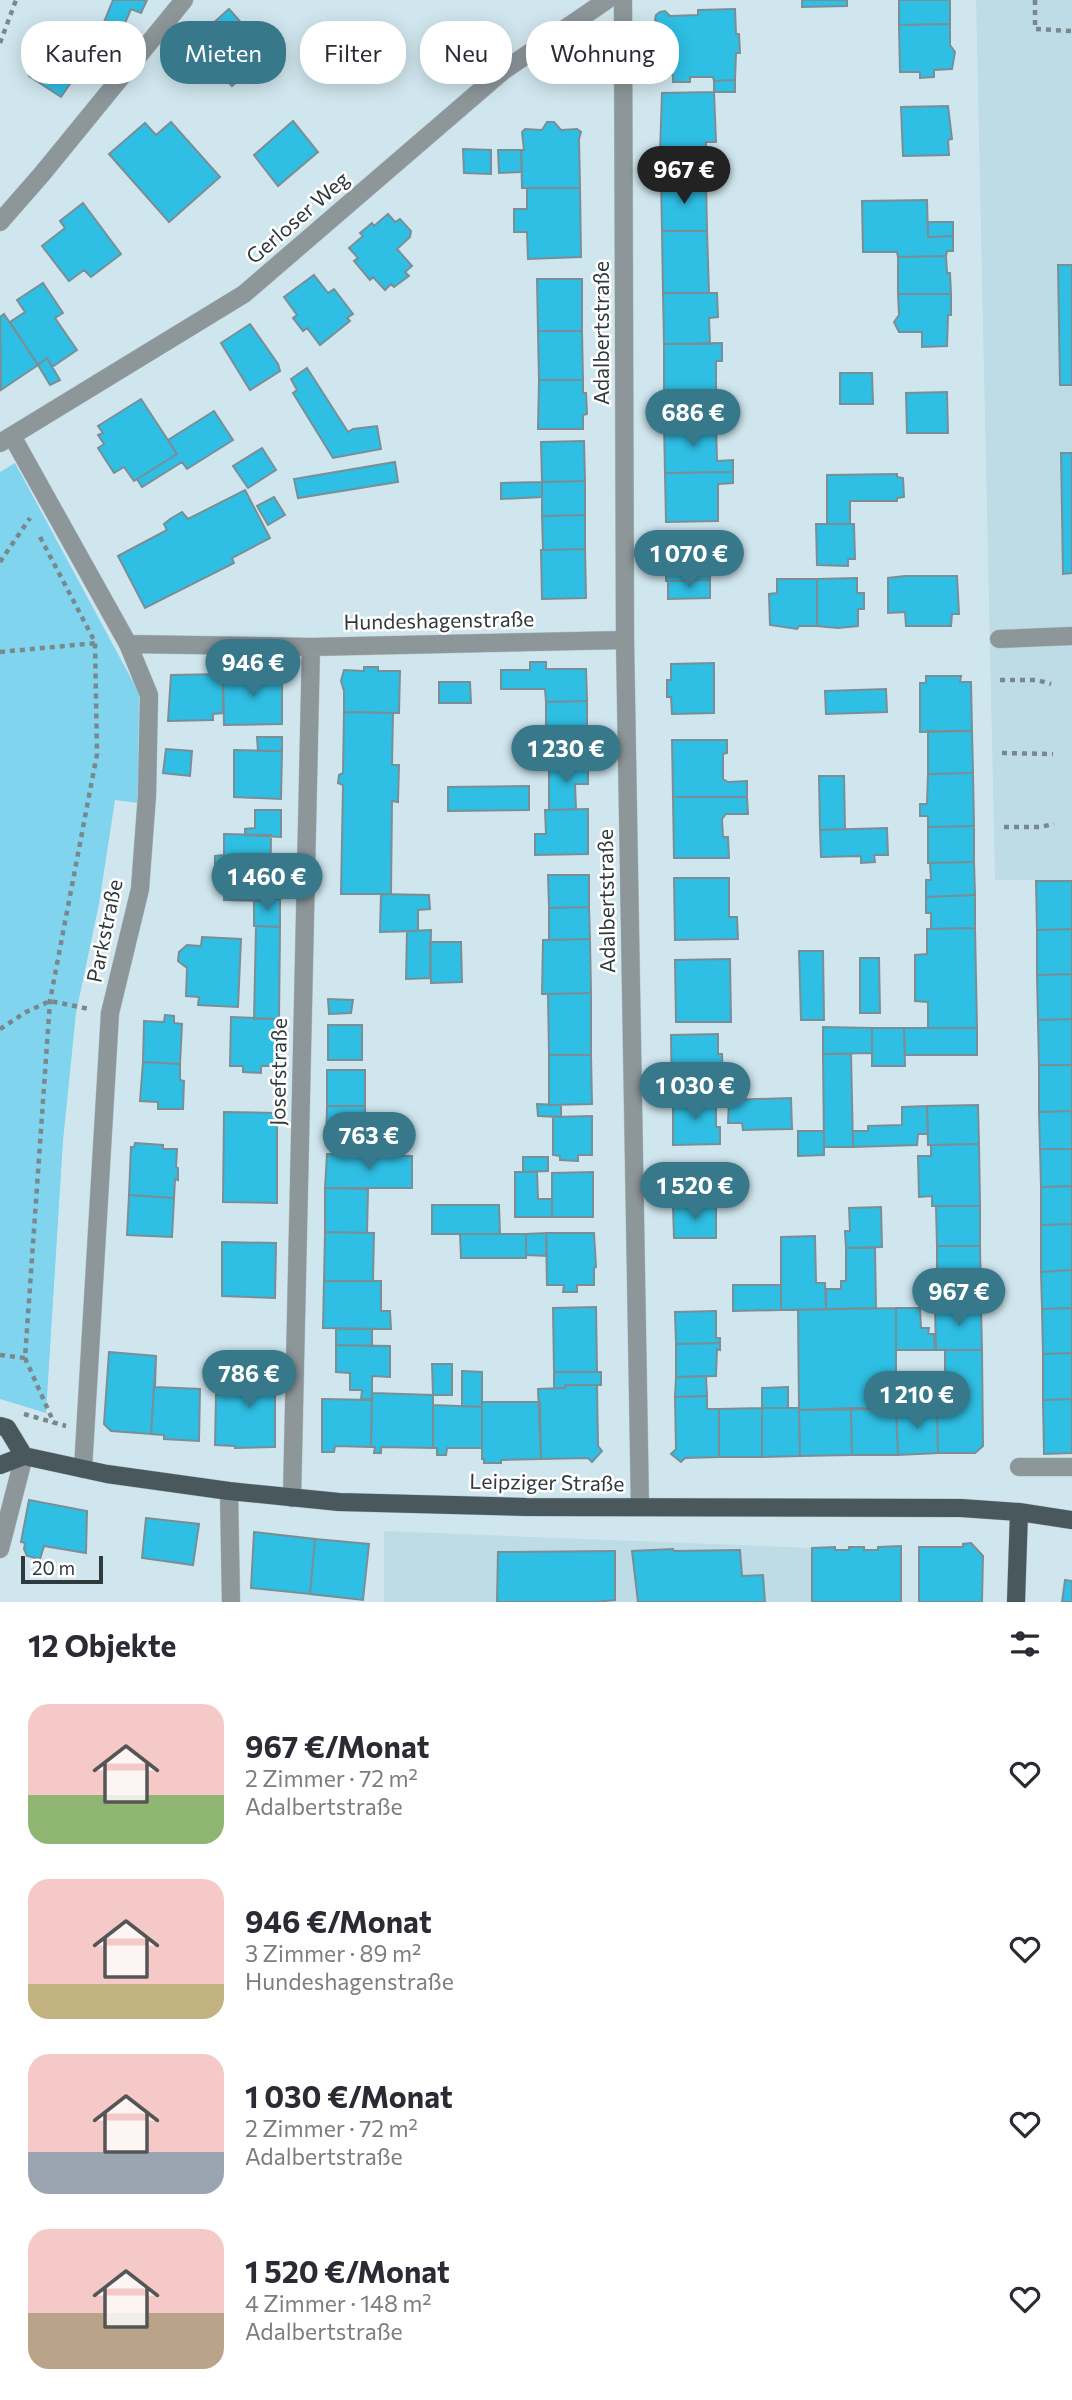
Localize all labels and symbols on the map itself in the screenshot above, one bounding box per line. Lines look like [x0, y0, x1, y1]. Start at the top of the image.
pin: 967 € [635, 146, 733, 206]
street label: Gerloser Weg [241, 165, 354, 268]
street label: Adalbertstraße [588, 261, 613, 405]
pin: 686 € [644, 390, 742, 449]
pin: 1 070 € [624, 530, 754, 590]
street label: Hundeshagenstraße [343, 605, 534, 634]
pin: 946 € [204, 640, 302, 699]
pin: 1 230 € [501, 726, 631, 785]
street label: Adalbertstraße [592, 829, 619, 973]
pin: 1 460 € [202, 853, 332, 913]
street label: Parkstraße [80, 877, 127, 985]
street label: Josefstraße [264, 1018, 291, 1126]
pin: 1 030 € [630, 1062, 760, 1122]
pin: 763 € [320, 1112, 418, 1172]
pin: 1 520 € [630, 1162, 760, 1222]
pin: 967 € [910, 1268, 1008, 1328]
pin: 786 € [200, 1350, 298, 1410]
pin: 1 210 € [852, 1372, 982, 1431]
street label: Leipziger Straße [469, 1468, 625, 1495]
scale bar [21, 1553, 103, 1585]

